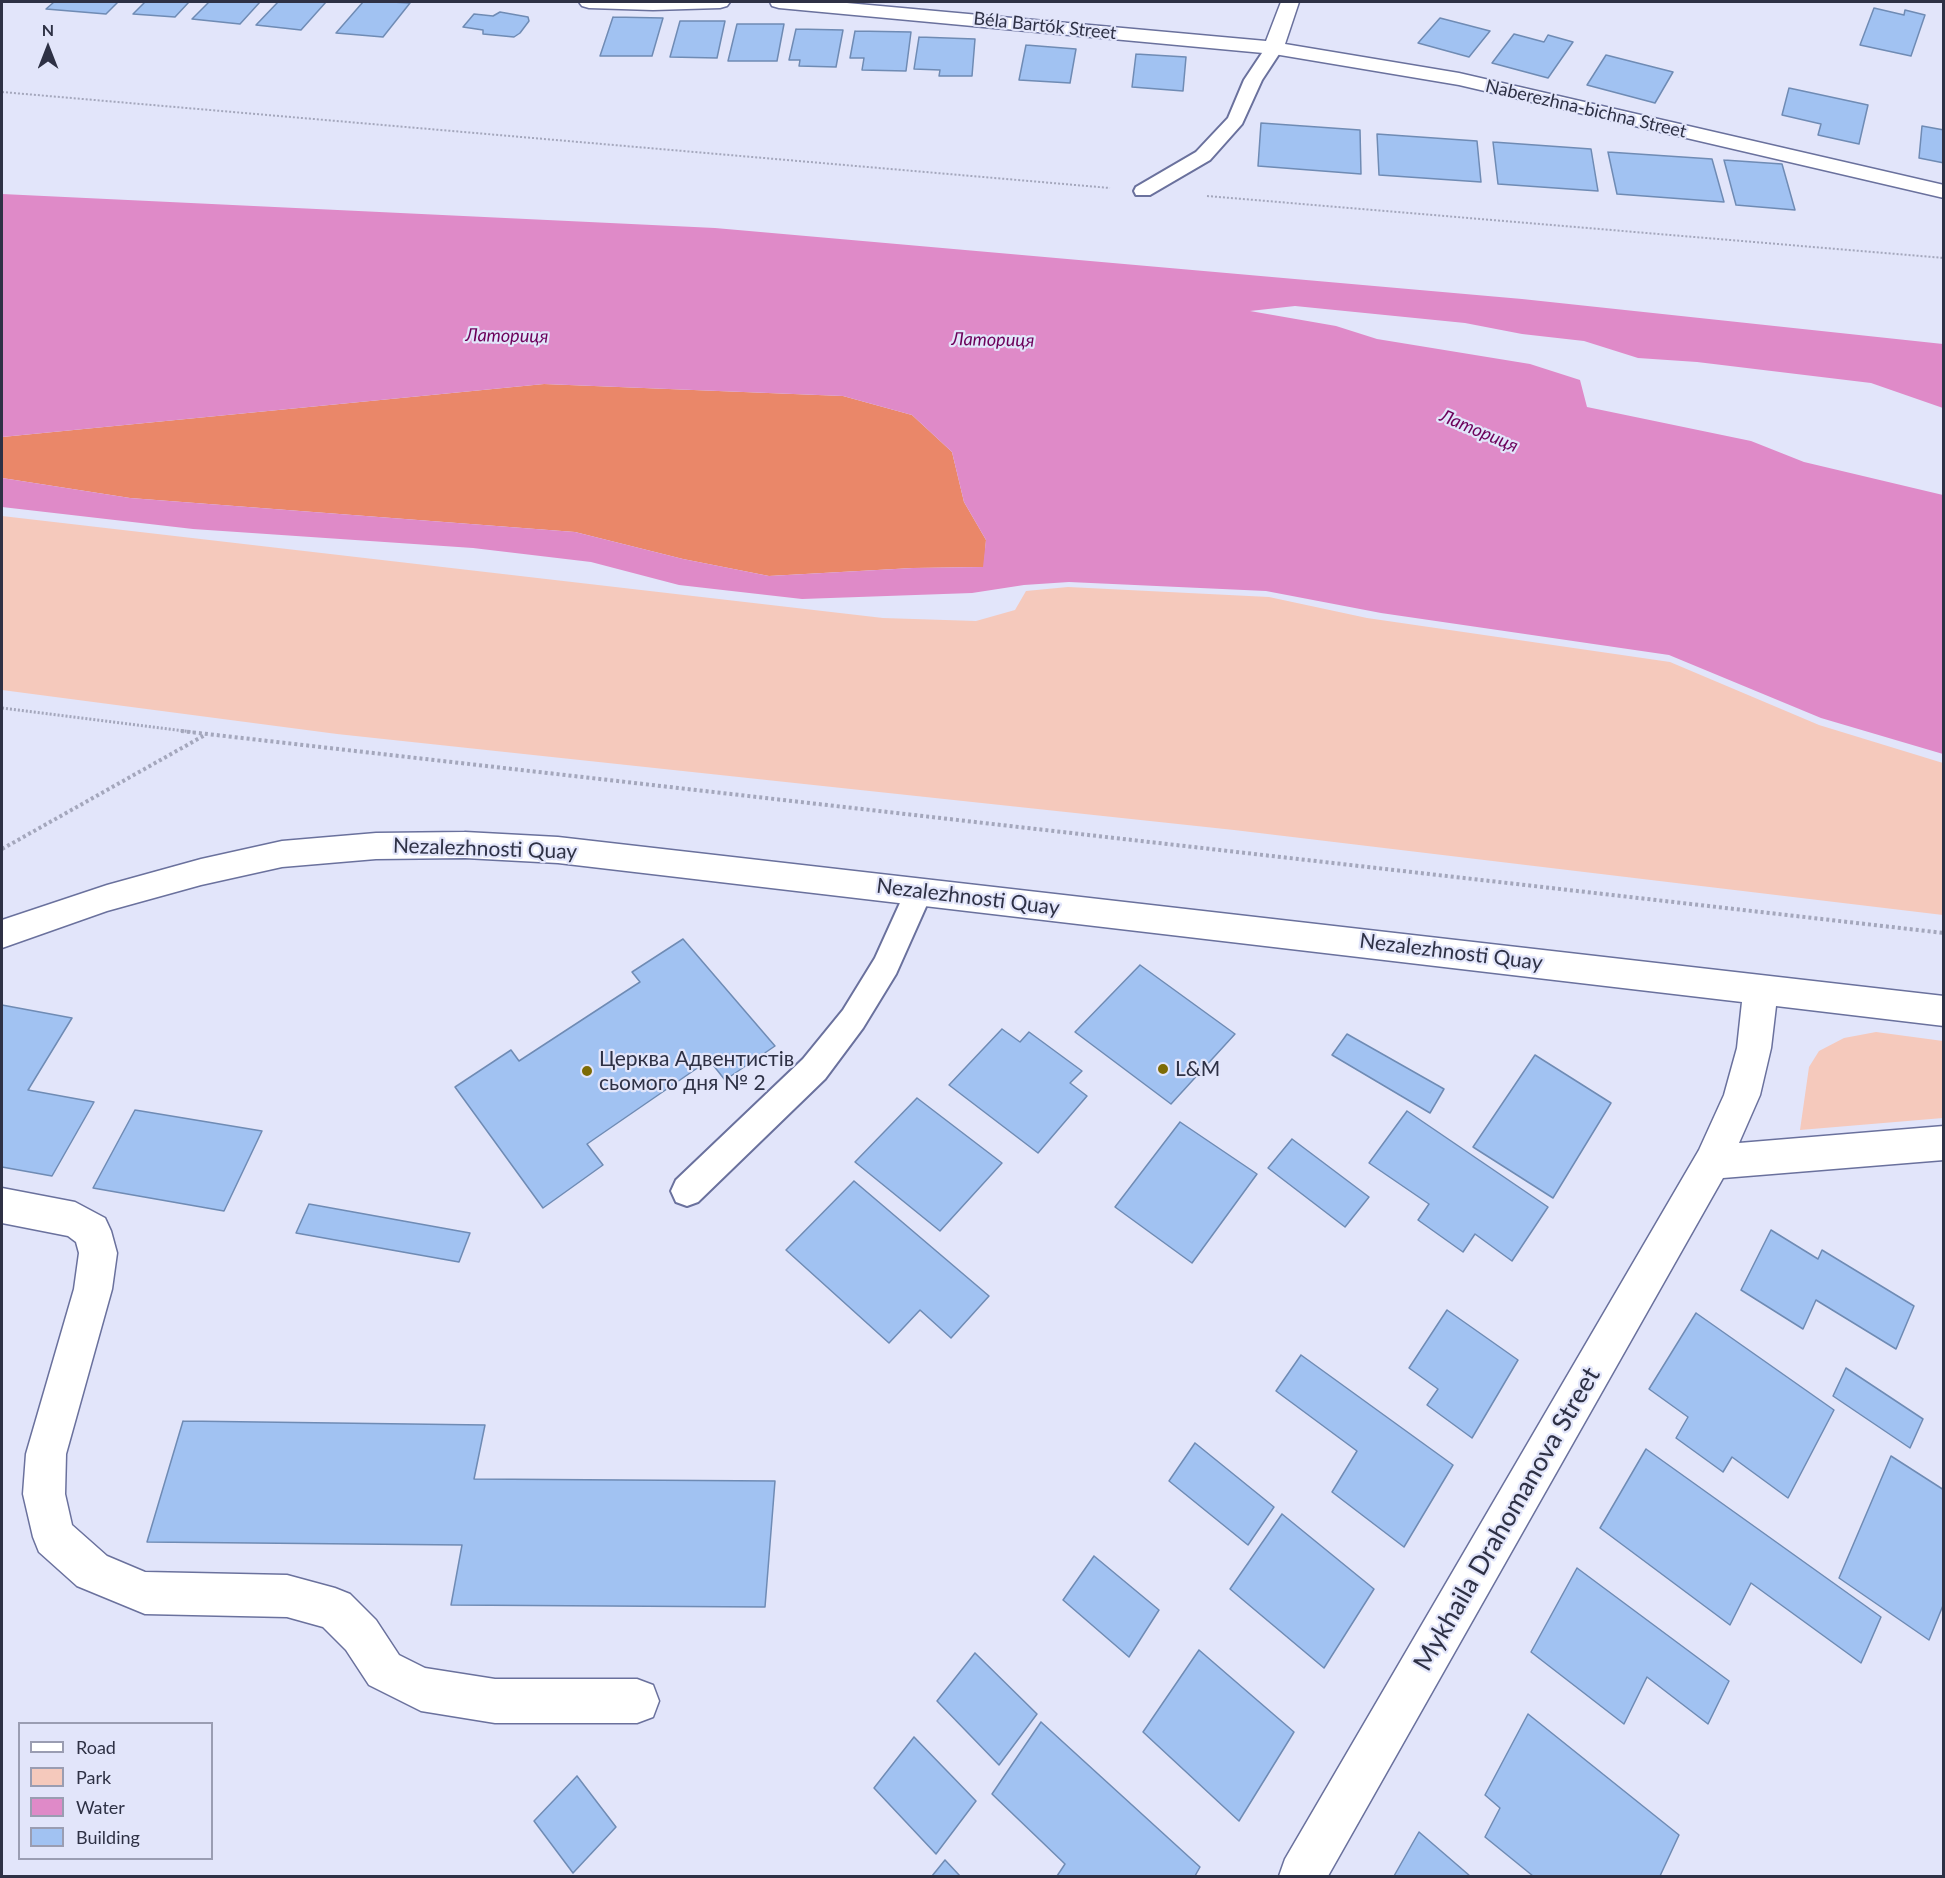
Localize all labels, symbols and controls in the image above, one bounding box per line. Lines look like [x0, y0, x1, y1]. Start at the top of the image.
street label: Béla Bartók Street [972, 8, 1118, 44]
north arrow [18, 18, 78, 78]
text: N [42, 20, 54, 39]
street label: Naberezhna-bichna Street [1483, 75, 1689, 143]
water label: Латориця [465, 324, 549, 348]
water label: Латориця [951, 328, 1035, 352]
water label: Латориця [1437, 405, 1521, 457]
street label: Nezalezhnosti Quay [392, 833, 578, 865]
street label: Nezalezhnosti Quay [875, 873, 1061, 921]
street label: Nezalezhnosti Quay [1358, 928, 1544, 976]
place label: Церква Адвентистів сьомого дня № 2 [599, 1046, 794, 1096]
place label: L&M [1175, 1056, 1220, 1082]
marker: L&M [1156, 1062, 1170, 1076]
marker: Церква Адвентистів сьомого дня № 2 [580, 1064, 594, 1078]
street label: Mykhaila Drahomanova Street [1407, 1362, 1607, 1676]
legend [18, 1722, 213, 1860]
text: Road [76, 1736, 116, 1758]
text: Park [76, 1766, 111, 1788]
text: Water [76, 1796, 125, 1818]
text: Building [76, 1826, 140, 1848]

